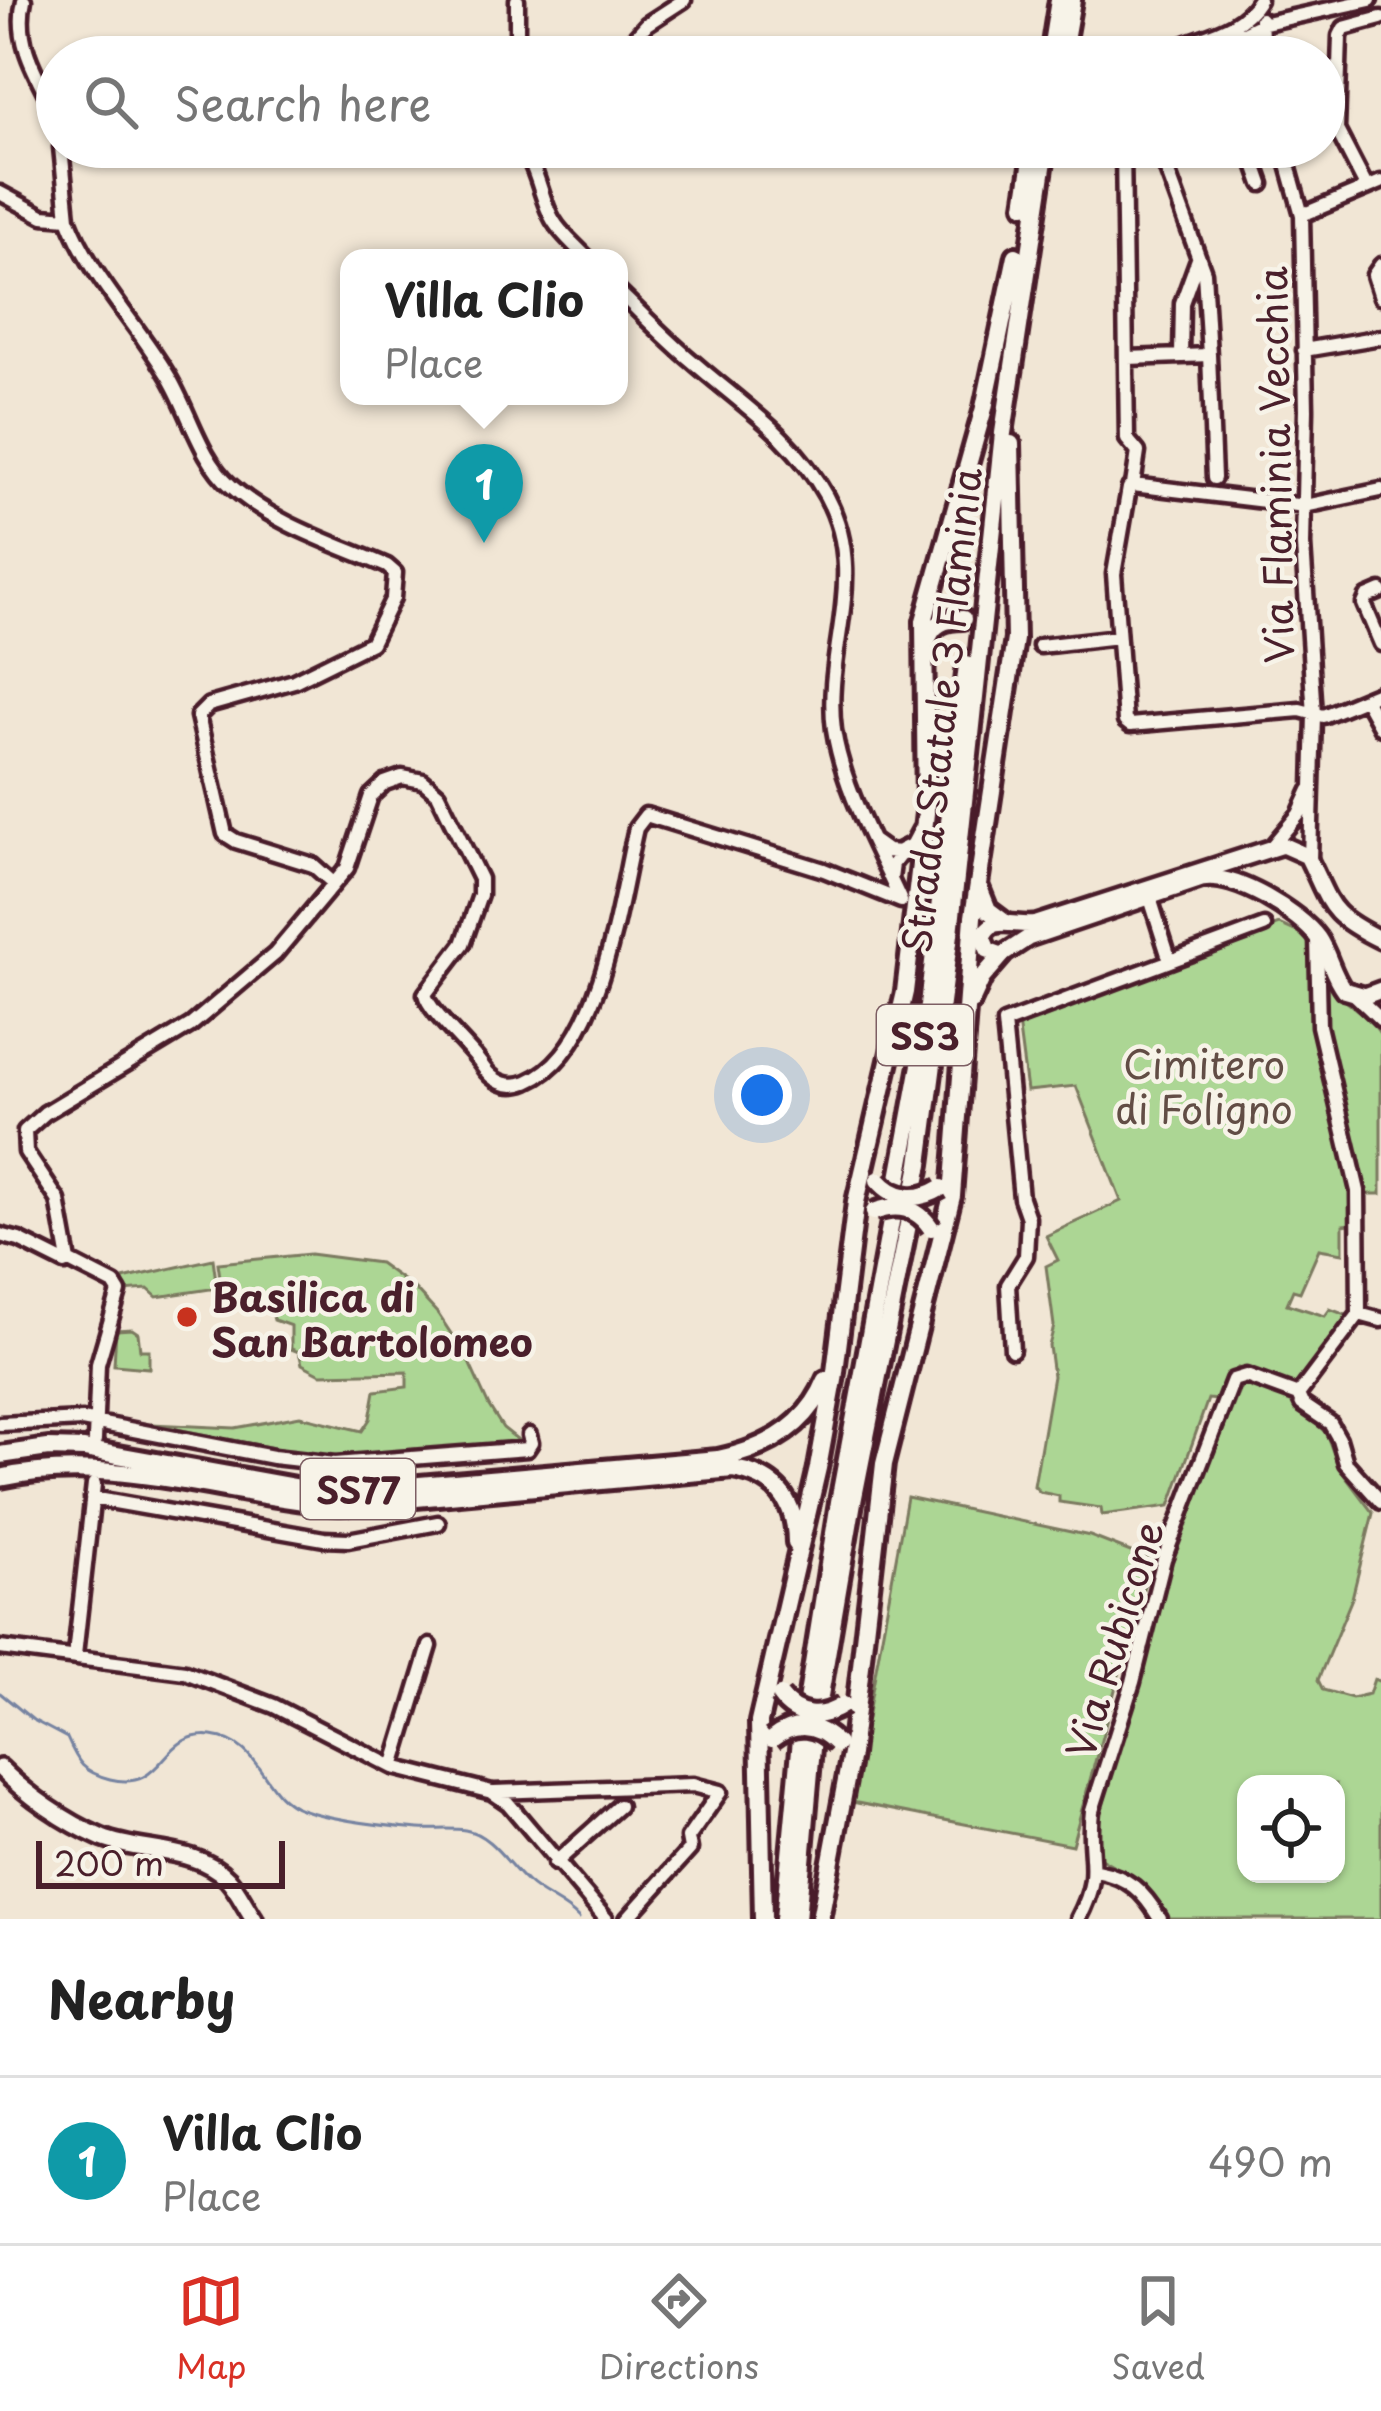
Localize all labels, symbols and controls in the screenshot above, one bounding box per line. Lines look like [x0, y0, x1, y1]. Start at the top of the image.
search box [36, 36, 1345, 168]
text: Search here [174, 68, 431, 136]
icon: search [78, 69, 144, 135]
popup [340, 249, 628, 405]
text: Villa Clio [384, 264, 584, 332]
street label: Via Flaminia Vecchia [1241, 266, 1307, 664]
text: Place [384, 332, 484, 391]
pin: 1 [445, 444, 523, 543]
street label: Strada Statale 3 Flaminia [885, 464, 995, 956]
road number: SS3 [877, 1005, 973, 1065]
park label: Cimitero di Foligno [1115, 1033, 1293, 1137]
your location [732, 1065, 792, 1125]
place label: Basilica di San Bartolomeo [211, 1266, 533, 1370]
marker: Basilica di San Bartolomeo [174, 1304, 200, 1330]
road number: SS77 [301, 1459, 415, 1519]
street label: Via Rubicone [1049, 1513, 1177, 1765]
map controls [1237, 1775, 1345, 1883]
button: locate [1237, 1775, 1345, 1883]
scale bar [36, 1835, 285, 1888]
text: 200 m [54, 1837, 164, 1887]
text: Nearby [48, 1959, 235, 2036]
text: Villa Clio [162, 2097, 362, 2165]
text: 1 [78, 2131, 96, 2190]
text: 490 m [1208, 2131, 1333, 2190]
text: Place [162, 2165, 262, 2224]
tab: Map [176, 2268, 247, 2390]
tab: Directions [599, 2268, 759, 2390]
tab: Saved [1111, 2268, 1205, 2390]

